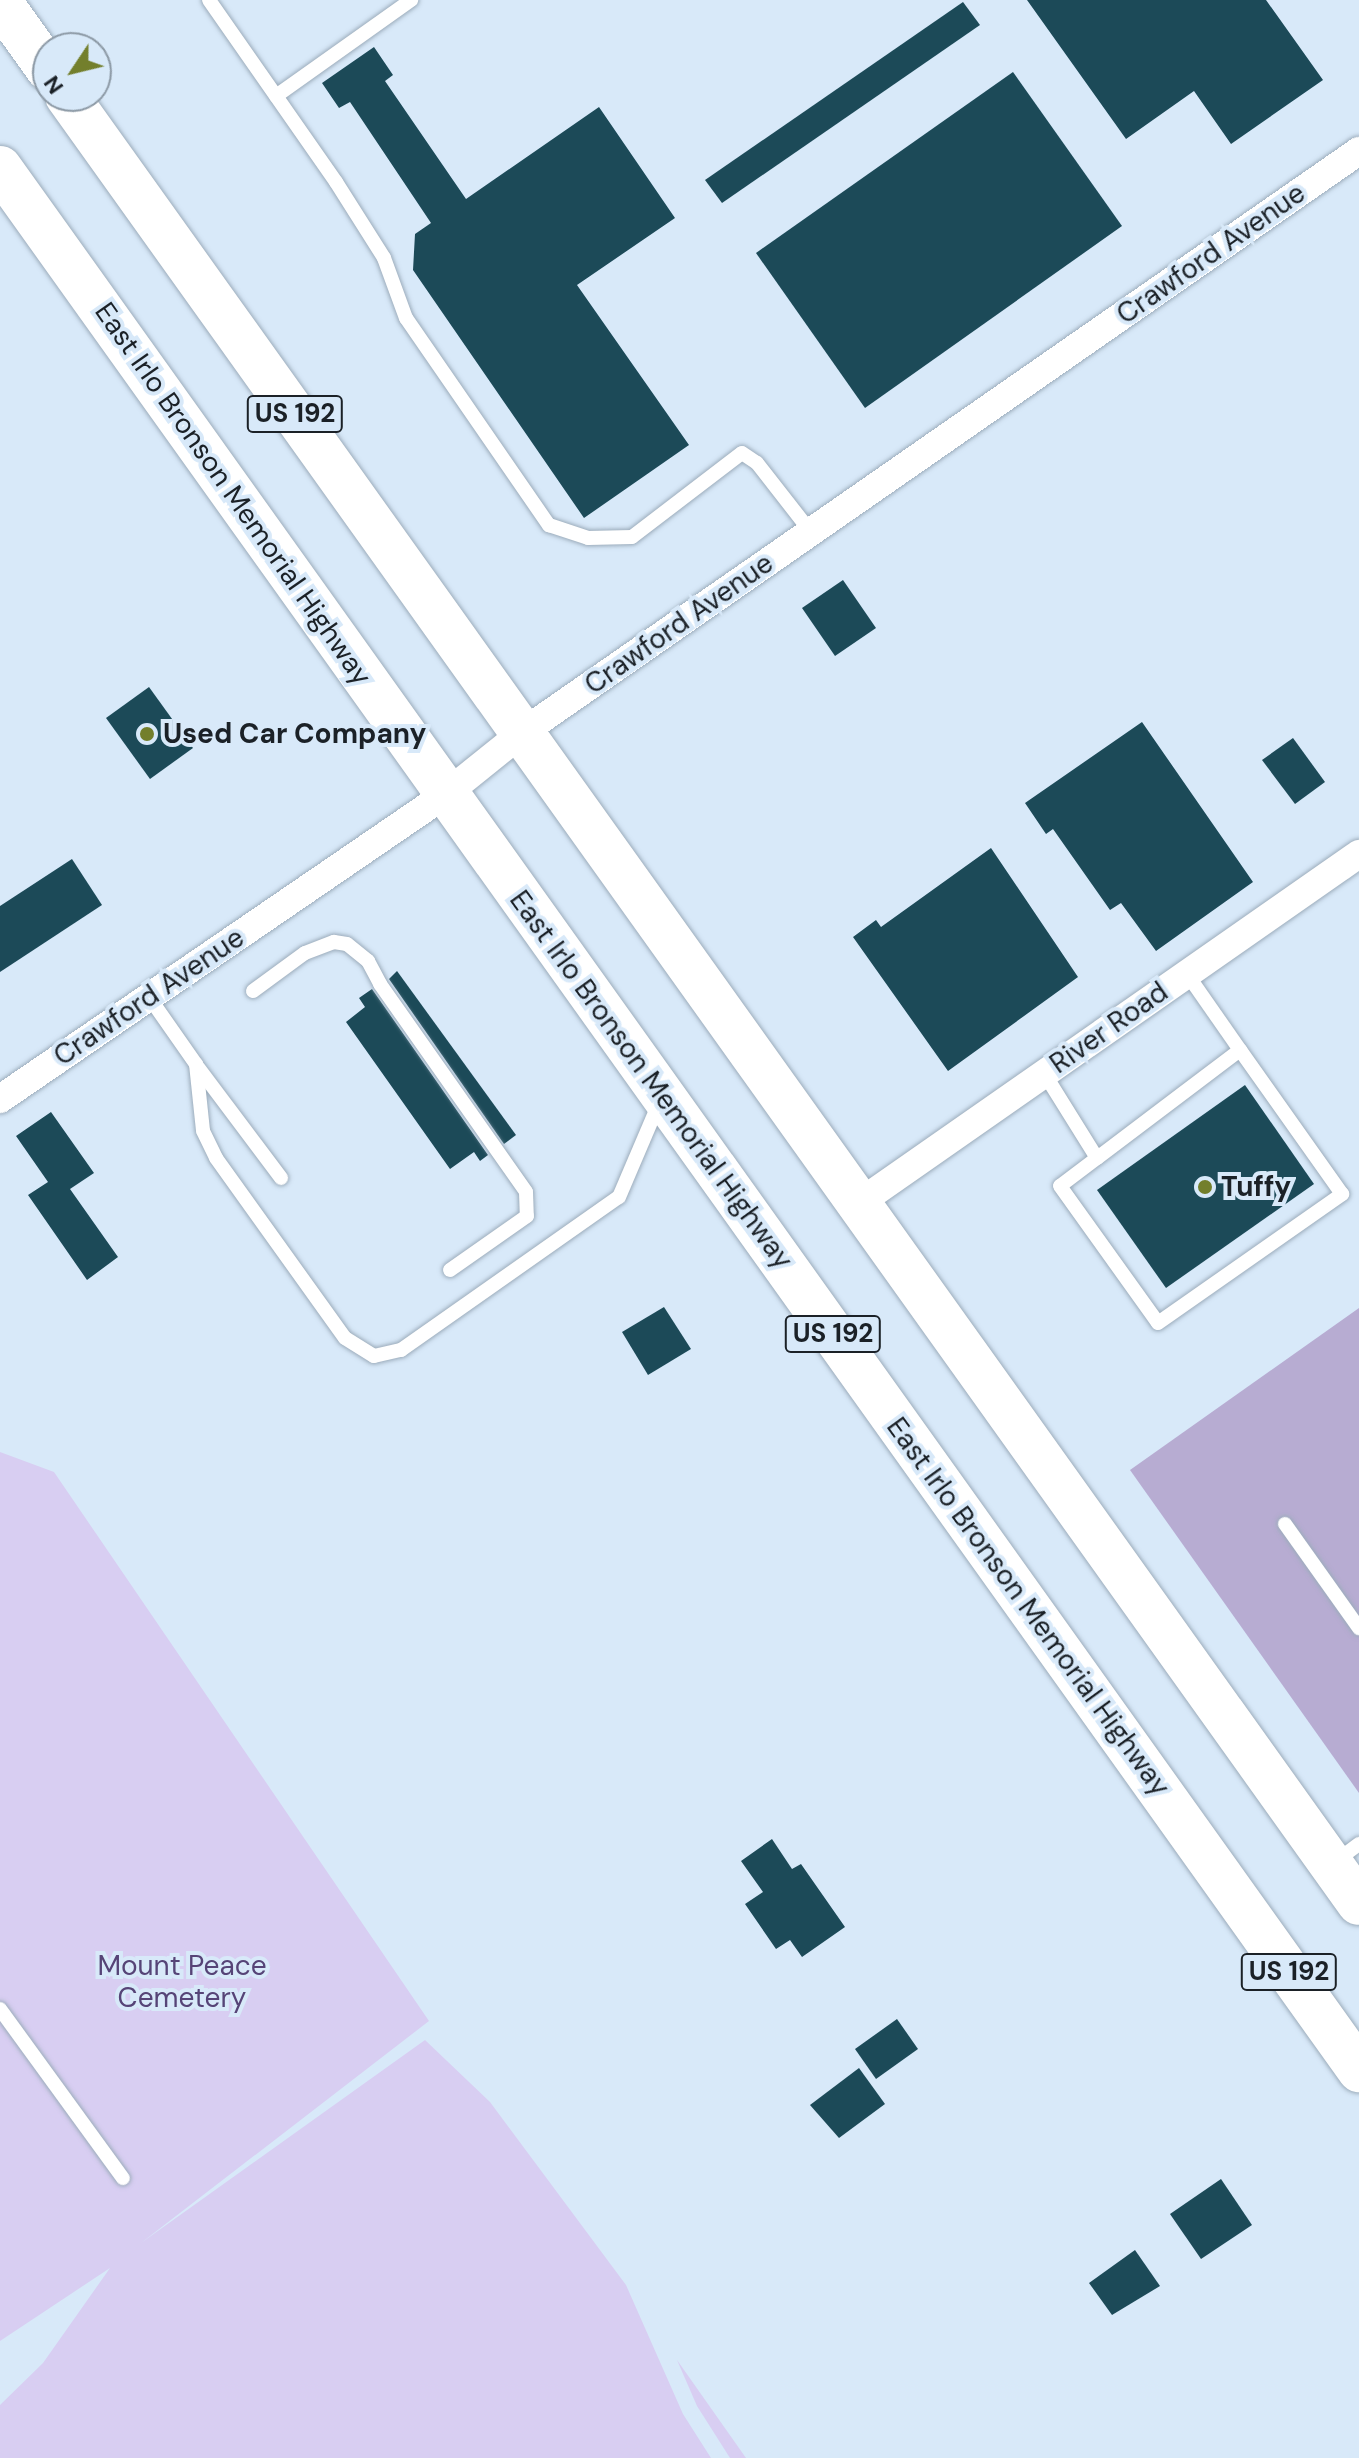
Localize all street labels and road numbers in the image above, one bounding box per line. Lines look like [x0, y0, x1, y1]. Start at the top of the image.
street label: Crawford Avenue [1110, 176, 1312, 332]
street label: East Irlo Bronson Memorial Highway [87, 296, 379, 692]
road number: US 192 [245, 392, 345, 436]
street label: Crawford Avenue [578, 546, 780, 702]
street label: East Irlo Bronson Memorial Highway [502, 884, 800, 1276]
street label: Crawford Avenue [47, 921, 251, 1073]
street label: River Road [1044, 975, 1174, 1081]
road number: US 192 [783, 1312, 883, 1356]
street label: East Irlo Bronson Memorial Highway [879, 1411, 1177, 1803]
road number: US 192 [1239, 1950, 1339, 1994]

